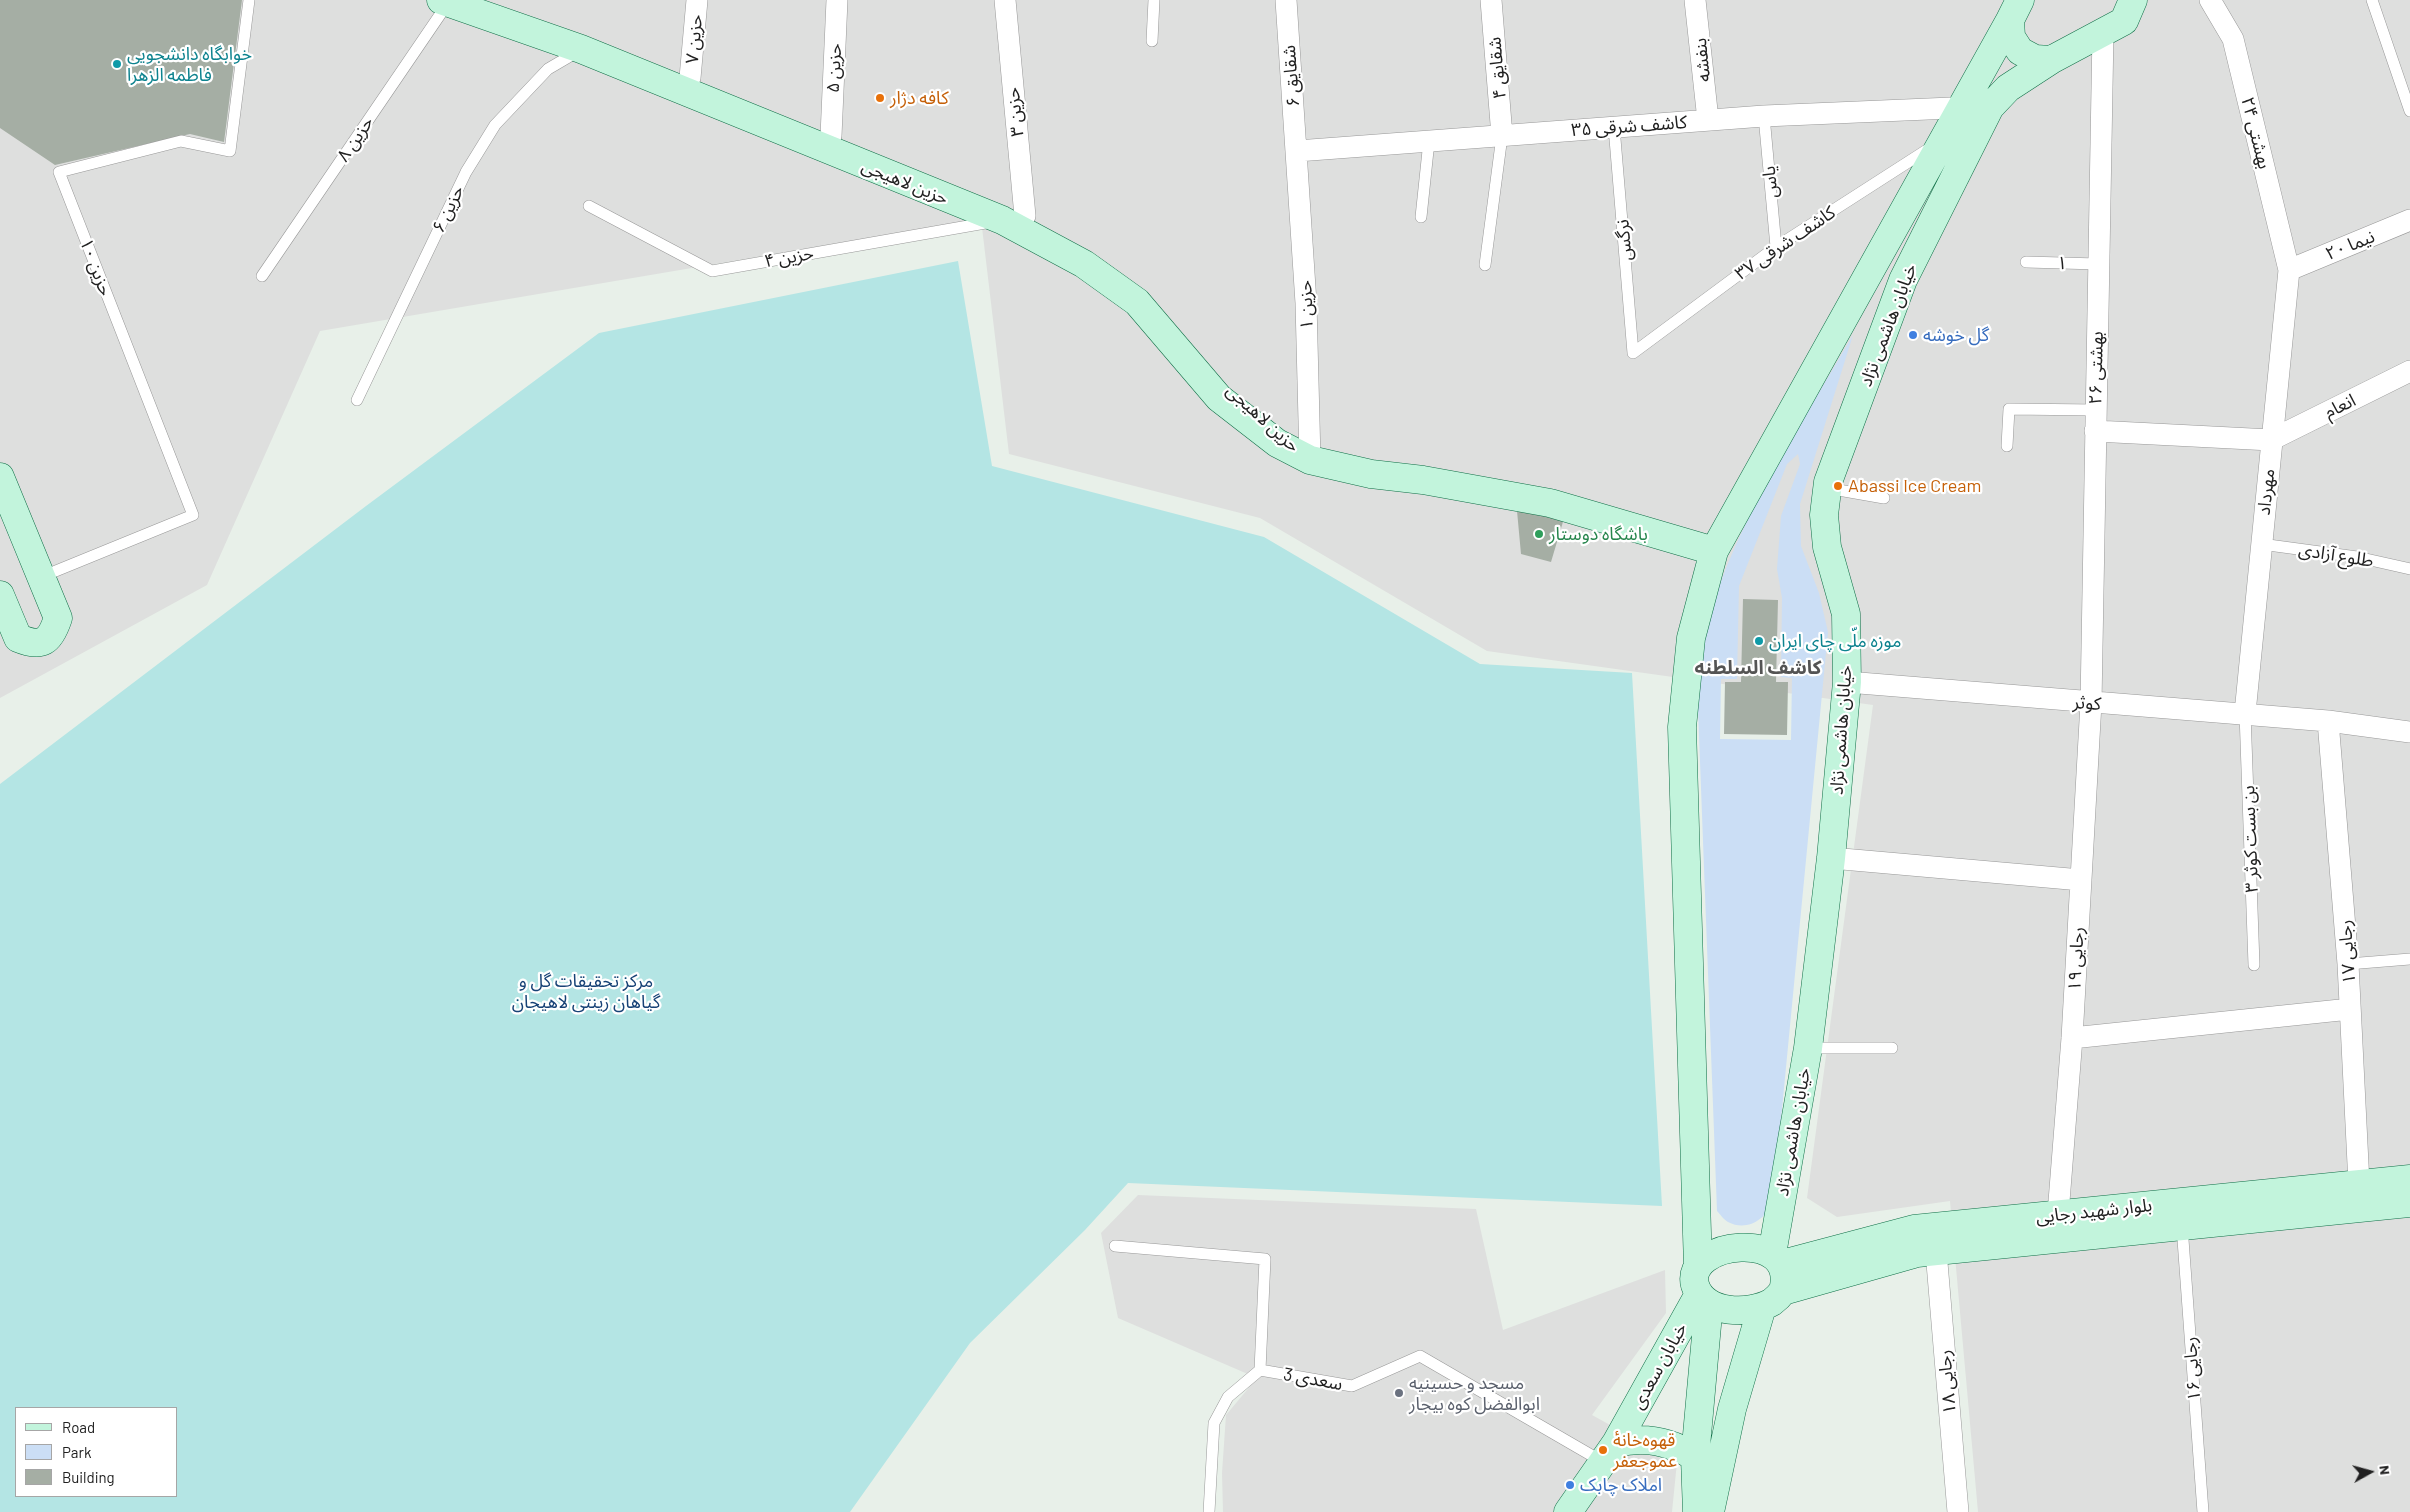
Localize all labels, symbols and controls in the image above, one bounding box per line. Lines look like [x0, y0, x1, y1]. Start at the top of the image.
street label: حزین ۷ [681, 13, 707, 65]
street label: شقایق ۴ [1484, 36, 1510, 100]
street label: بنفشه [1689, 37, 1715, 83]
place label: خوابگاه دانشجویی فاطمه الزهرا [127, 43, 252, 86]
street label: حزین ۵ [822, 43, 846, 93]
street label: شقایق ۶ [1278, 44, 1304, 108]
marker: خوابگاه دانشجویی فاطمه الزهرا [111, 58, 123, 70]
street label: حزین ۳ [1002, 86, 1028, 138]
place label: کافه دژار [890, 87, 949, 109]
marker: کافه دژار [874, 92, 886, 104]
street label: بهشتی ۲۴ [2237, 95, 2275, 171]
street label: کاشف شرقی ۳۵ [1570, 111, 1688, 141]
street label: حزین ۸ [332, 112, 378, 166]
street label: حزین لاهیجی [859, 155, 951, 209]
street label: یاس [1758, 165, 1782, 199]
street label: حزین ۶ [427, 182, 469, 236]
street label: کاشف شرقی ۳۷ [1731, 202, 1839, 284]
street label: نرگس [1611, 218, 1637, 262]
street label: نیما ۲۰ [2322, 225, 2378, 265]
street label: حزین ۱۰ [75, 235, 117, 299]
street label: حزین ۴ [763, 242, 815, 272]
street label: ۱ [2057, 252, 2067, 274]
street label: خیابان هاشمی نژاد [1855, 260, 1921, 390]
street label: حزین ۱ [1294, 280, 1318, 330]
place label: گل خوشه [1923, 324, 1989, 346]
marker: گل خوشه [1907, 329, 1919, 341]
street label: بهشتی ۲۶ [2085, 331, 2107, 405]
street label: حزین لاهیجی [1222, 379, 1304, 457]
street label: انعام [2321, 389, 2359, 423]
street label: مهرداد [2253, 468, 2279, 516]
place label: Abassi Ice Cream [1848, 475, 1981, 497]
marker: Abassi Ice Cream [1832, 480, 1844, 492]
place label: باشگاه دوستار [1549, 523, 1648, 545]
marker: باشگاه دوستار [1533, 528, 1545, 540]
street label: طلوع آزادی [2297, 538, 2375, 572]
place label: موزه ملّی چای ایران [1769, 630, 1901, 652]
marker: موزه ملّی چای ایران [1753, 635, 1765, 647]
district label: کاشف السلطنه [1695, 657, 1821, 679]
street label: خیابان هاشمی نژاد [1826, 664, 1856, 796]
street label: کوثر [2072, 691, 2102, 715]
street label: بن بست کوثر ۳ [2237, 785, 2263, 893]
street label: رجایی ۱۷ [2334, 919, 2360, 985]
street label: رجایی ۱۹ [2064, 926, 2088, 992]
park label: مرکز تحقیقات گل و گیاهان زینتی لاهیجان [512, 970, 660, 1012]
street label: خیابان هاشمی نژاد [1771, 1066, 1815, 1198]
street label: بلوار شهید رجایی [2035, 1194, 2153, 1228]
street label: خیابان سعدی [1626, 1319, 1692, 1413]
street label: رجایی ۱۶ [2179, 1336, 2205, 1402]
street label: رجایی ۱۸ [1933, 1349, 1961, 1415]
street label: سعدی 3 [1282, 1363, 1344, 1395]
place label: مسجد و حسینیه ابوالفضل کوه بیجار [1409, 1372, 1540, 1415]
marker: مسجد و حسینیه ابوالفضل کوه بیجار [1393, 1387, 1405, 1399]
legend [15, 1407, 178, 1497]
text: Road [62, 1418, 95, 1436]
place label: قهوه‌خانهٔ عموجعفر [1613, 1429, 1677, 1472]
text: Park [62, 1443, 91, 1461]
marker: قهوه‌خانهٔ عموجعفر [1597, 1444, 1609, 1456]
north arrow [2345, 1447, 2395, 1497]
text: N [2376, 1464, 2394, 1476]
text: Building [62, 1468, 115, 1486]
place label: املاک چابک [1580, 1474, 1662, 1496]
marker: املاک چابک [1564, 1479, 1576, 1491]

